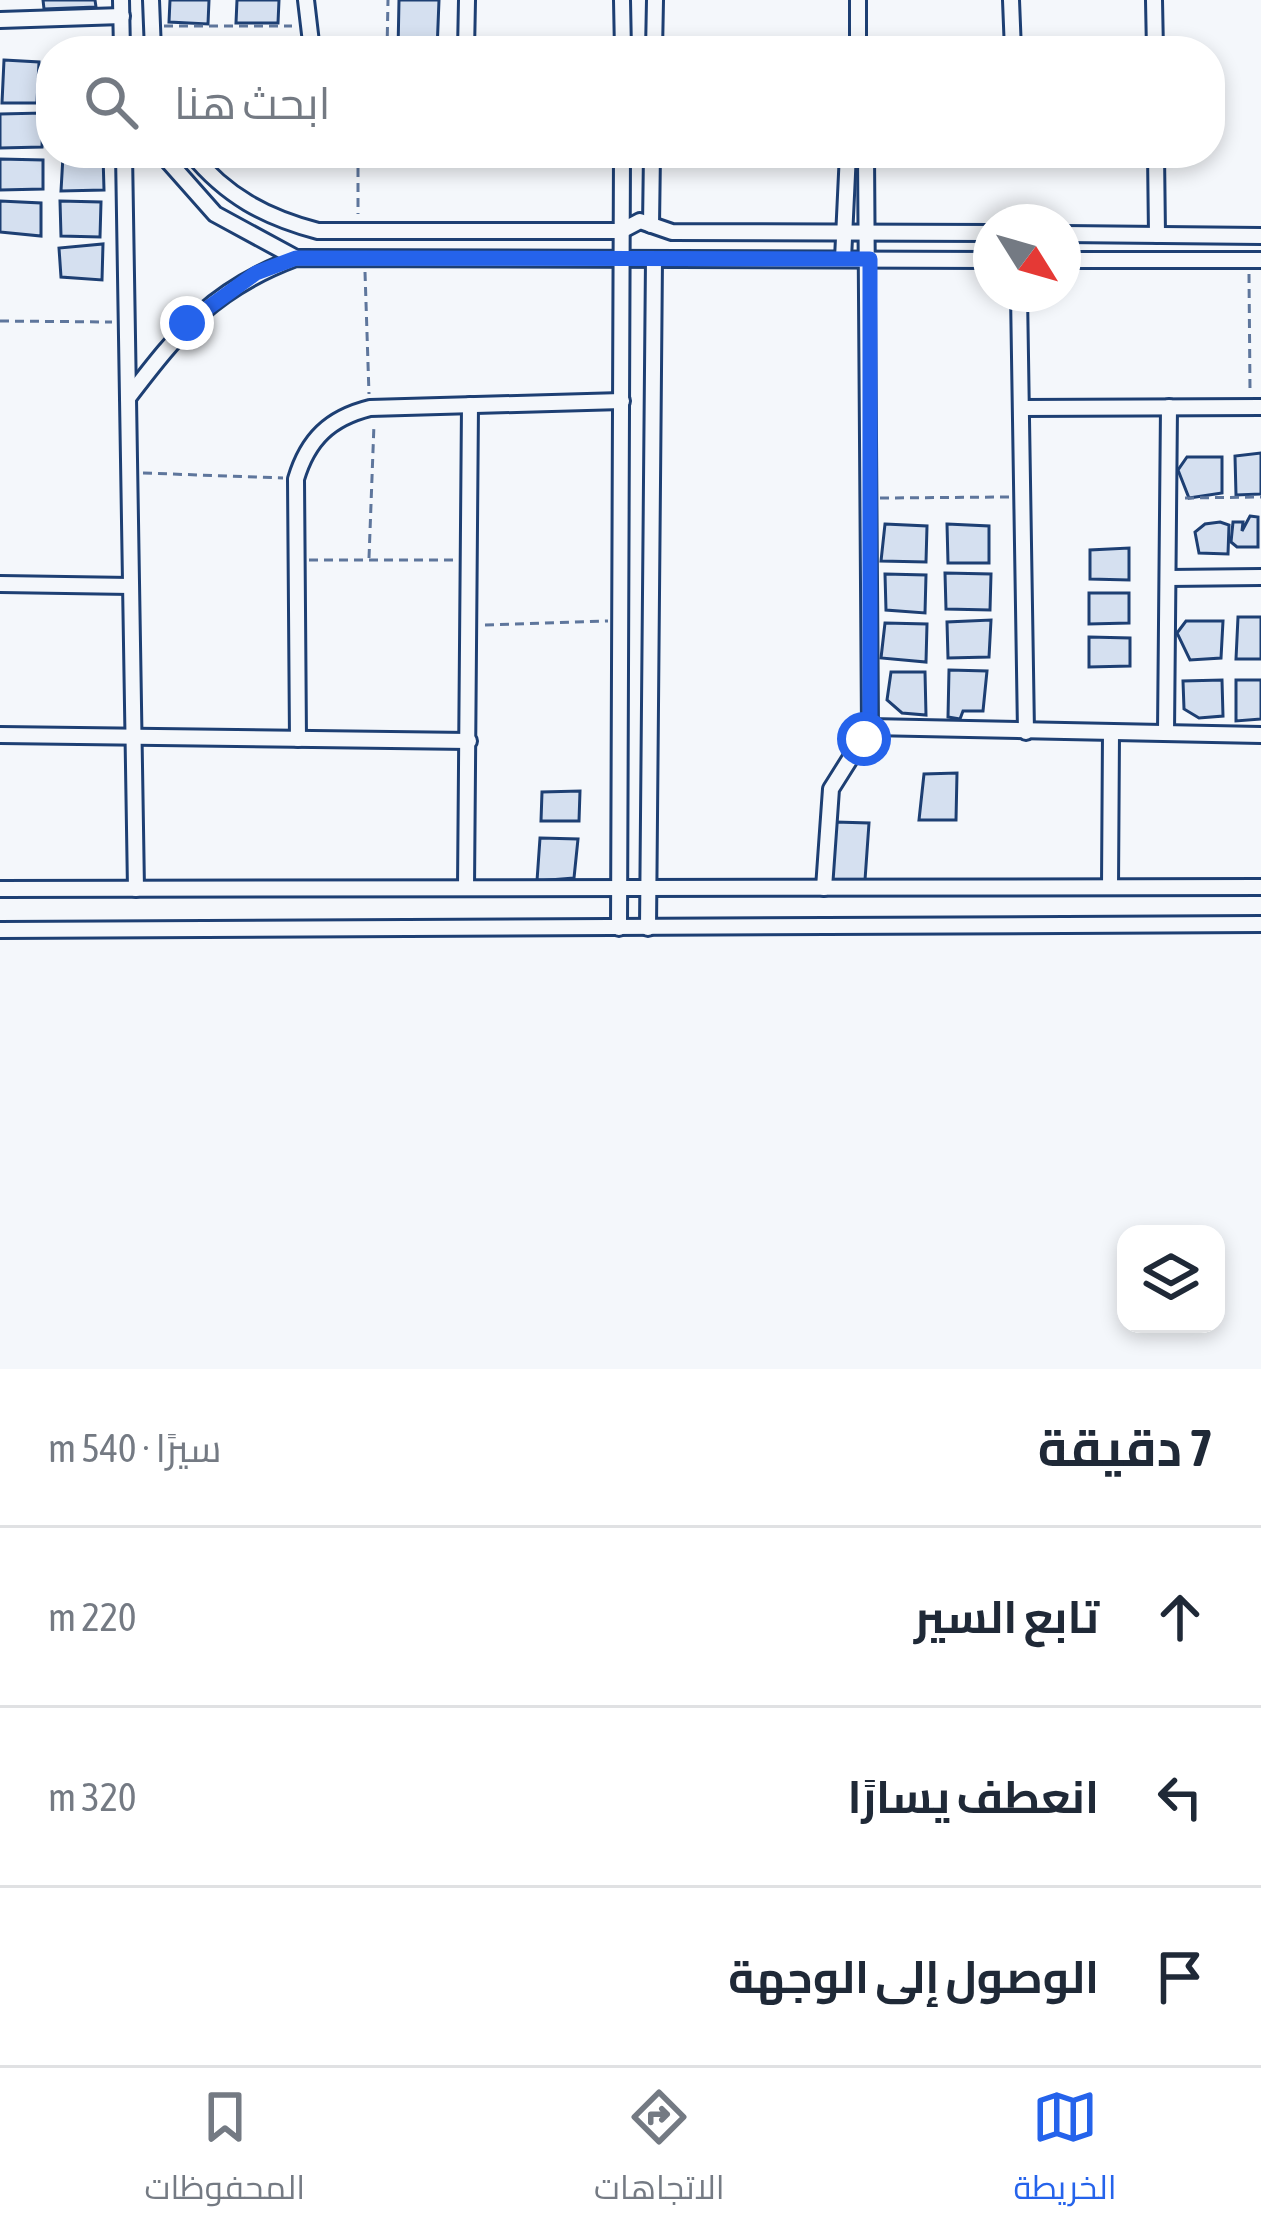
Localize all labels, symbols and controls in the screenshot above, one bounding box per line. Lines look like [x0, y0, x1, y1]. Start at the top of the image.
search box [36, 36, 1225, 168]
icon: search [78, 69, 144, 135]
text: ابحث هنا [174, 77, 331, 129]
north arrow [973, 204, 1081, 312]
route end [160, 296, 214, 350]
route start [837, 712, 891, 766]
map controls [1117, 1225, 1225, 1333]
button: layers [1117, 1225, 1225, 1333]
text: 7 دقيقة [1038, 1418, 1213, 1477]
text: سيرًا · 540 m [48, 1426, 221, 1470]
icon: ahead [1147, 1584, 1213, 1650]
text: تابع السير [914, 1591, 1099, 1643]
text: 220 m [48, 1595, 136, 1639]
icon: left [1147, 1764, 1213, 1830]
text: انعطف يسارًا [847, 1771, 1099, 1823]
text: 320 m [48, 1775, 136, 1819]
icon: arrive [1147, 1944, 1213, 2010]
text: الوصول إلى الوجهة [728, 1951, 1099, 2003]
tab: المحفوظات [144, 2084, 305, 2218]
tab: الاتجاهات [594, 2084, 725, 2218]
tab: الخريطة [1014, 2084, 1117, 2218]

